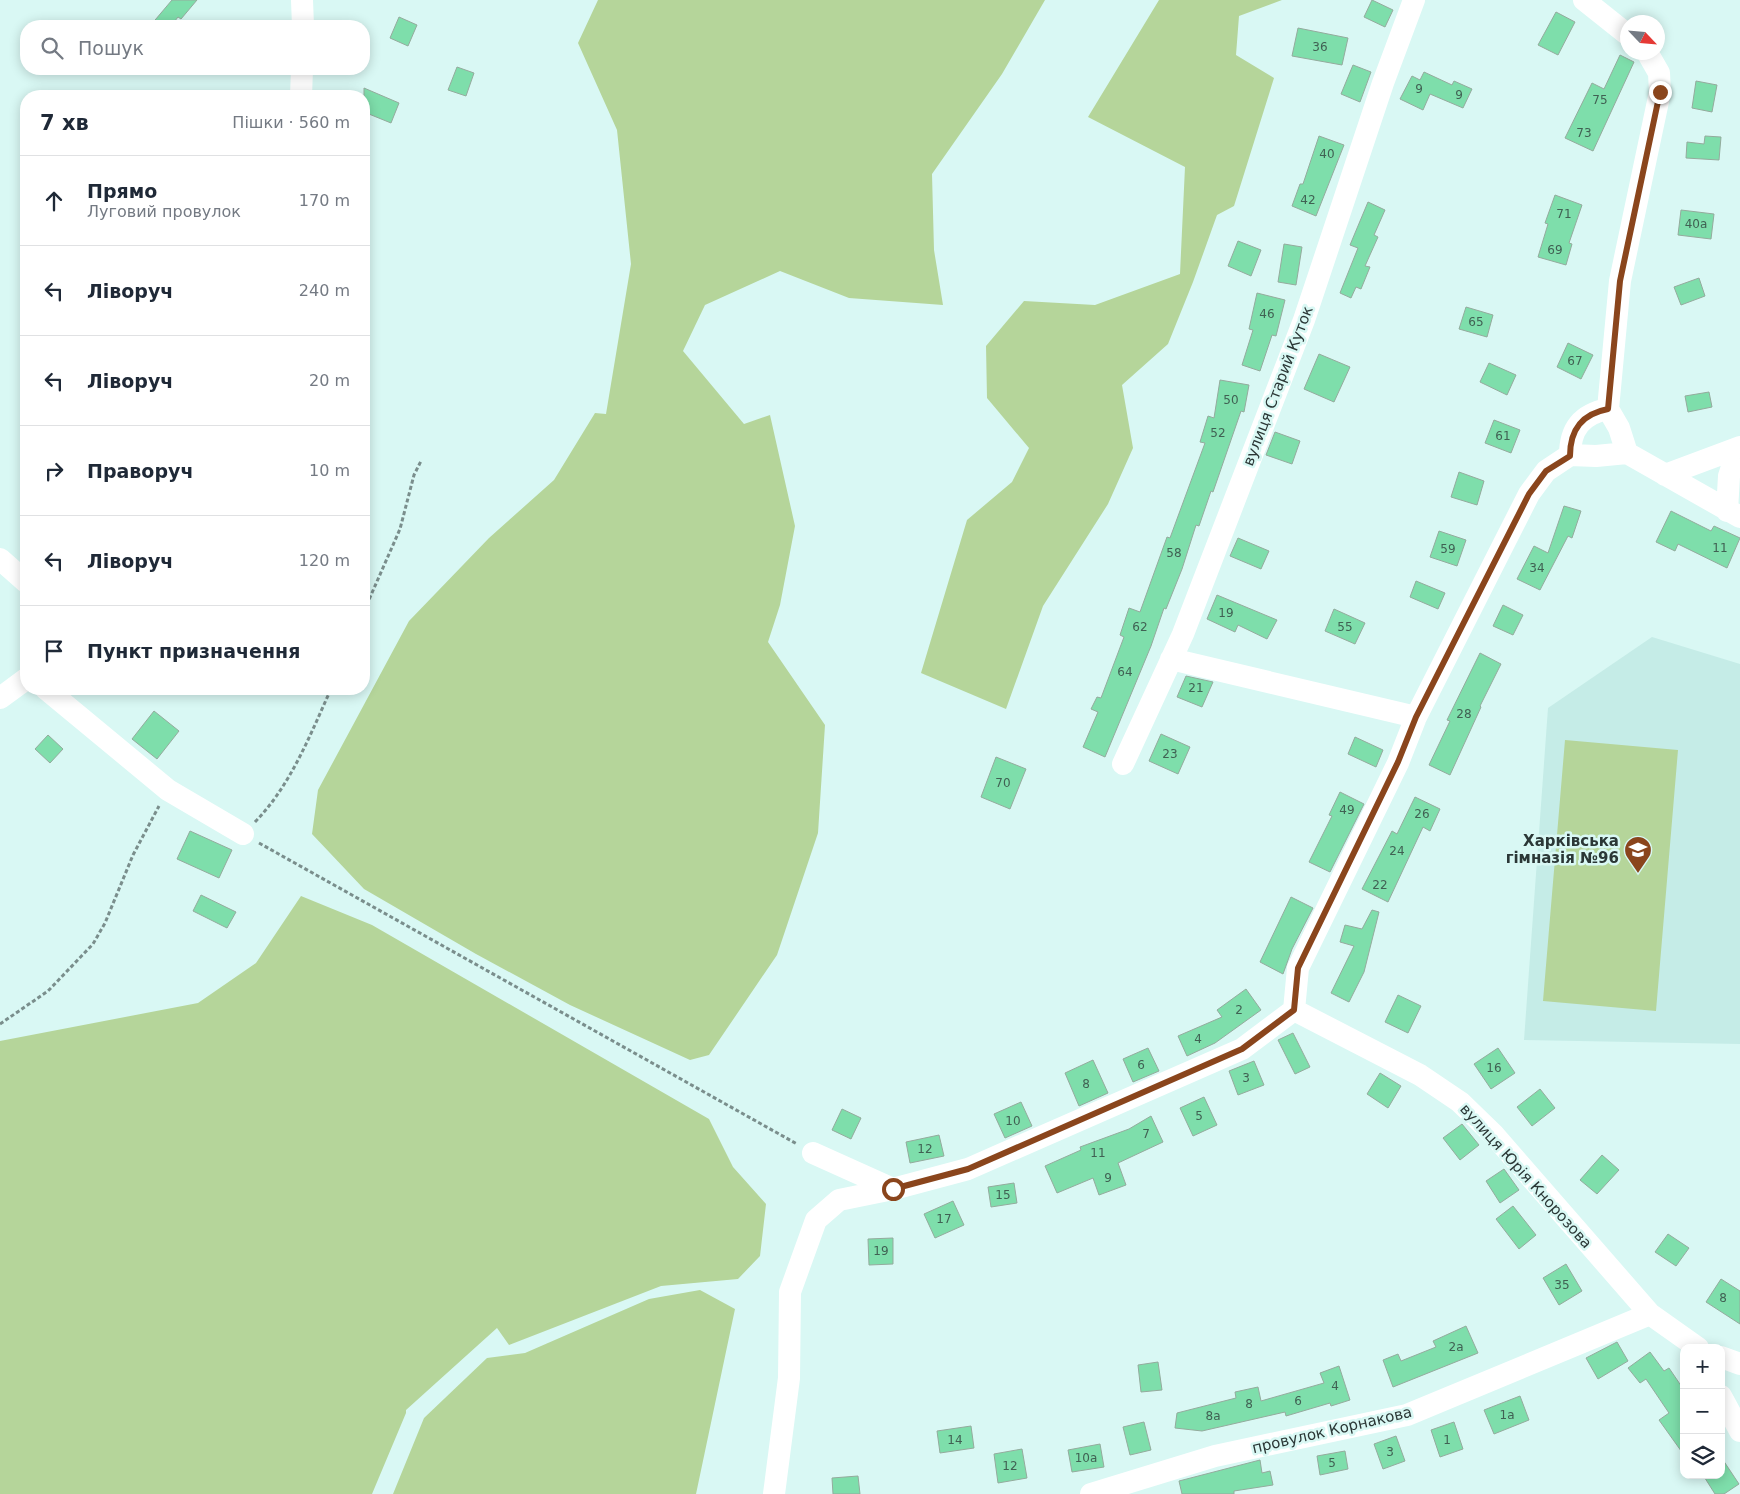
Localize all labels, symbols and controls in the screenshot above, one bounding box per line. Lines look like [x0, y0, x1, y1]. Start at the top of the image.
north arrow [1620, 15, 1665, 60]
search box [20, 20, 370, 75]
icon: search [38, 34, 66, 62]
text: Пошук [78, 37, 144, 59]
house number: 36 [1312, 40, 1328, 54]
route end [1649, 81, 1672, 104]
house number: 9 [1415, 82, 1423, 96]
house number: 9 [1455, 88, 1463, 102]
house number: 75 [1592, 93, 1608, 107]
text: 7 хв [40, 111, 89, 135]
text: Пішки · 560 m [232, 113, 350, 132]
house number: 73 [1576, 126, 1592, 140]
house number: 40 [1319, 147, 1335, 161]
text: Прямо [87, 180, 157, 202]
icon: ahead [40, 187, 68, 215]
text: 170 m [299, 191, 350, 210]
house number: 42 [1300, 193, 1316, 207]
text: Луговий провулок [87, 202, 241, 221]
house number: 71 [1556, 207, 1572, 221]
house number: 40а [1685, 217, 1707, 231]
house number: 69 [1547, 243, 1563, 257]
icon: left [40, 277, 68, 305]
text: Ліворуч [87, 280, 173, 302]
text: 240 m [299, 281, 350, 300]
street label: вулиця Старий Куток [1239, 304, 1317, 468]
house number: 46 [1259, 307, 1275, 321]
house number: 65 [1468, 315, 1484, 329]
house number: 67 [1567, 354, 1583, 368]
icon: left [40, 367, 68, 395]
text: Ліворуч [87, 370, 173, 392]
text: 20 m [309, 371, 350, 390]
house number: 50 [1223, 393, 1239, 407]
house number: 52 [1210, 426, 1226, 440]
house number: 61 [1495, 429, 1511, 443]
icon: right [40, 457, 68, 485]
text: Праворуч [87, 460, 193, 482]
text: 10 m [309, 461, 350, 480]
house number: 11 [1712, 541, 1728, 555]
house number: 59 [1440, 542, 1456, 556]
house number: 58 [1166, 546, 1182, 560]
icon: left [40, 547, 68, 575]
text: Ліворуч [87, 550, 173, 572]
text: 120 m [299, 551, 350, 570]
house number: 34 [1529, 561, 1545, 575]
house number: 19 [1218, 606, 1234, 620]
house number: 62 [1132, 620, 1148, 634]
house number: 55 [1337, 620, 1353, 634]
icon: arrive [40, 637, 68, 665]
text: Пункт призначення [87, 640, 300, 662]
house number: 64 [1117, 665, 1133, 679]
house number: 21 [1188, 681, 1204, 695]
house number: 28 [1456, 707, 1472, 721]
house number: 23 [1162, 747, 1178, 761]
house number: 70 [995, 776, 1011, 790]
house number: 49 [1339, 803, 1355, 817]
house number: 26 [1414, 807, 1430, 821]
place label: Харківська гімназія №96 [1506, 832, 1619, 867]
school or university icon: Харківська гімназія №96 [1623, 835, 1653, 874]
house number: 24 [1389, 844, 1405, 858]
house number: 22 [1372, 878, 1388, 892]
house number: 2 [1235, 1003, 1243, 1017]
house number: 4 [1194, 1032, 1202, 1046]
house number: 6 [1137, 1058, 1145, 1072]
house number: 16 [1486, 1061, 1502, 1075]
house number: 3 [1242, 1071, 1250, 1085]
house number: 8 [1082, 1077, 1090, 1091]
street label: вулиця Юрія Кнорозова [1456, 1100, 1596, 1252]
house number: 5 [1195, 1109, 1203, 1123]
house number: 10 [1005, 1114, 1021, 1128]
house number: 7 [1142, 1127, 1150, 1141]
house number: 12 [917, 1142, 933, 1156]
house number: 11 [1090, 1146, 1106, 1160]
house number: 9 [1104, 1171, 1112, 1185]
route start [882, 1178, 905, 1201]
house number: 15 [995, 1188, 1011, 1202]
house number: 17 [936, 1212, 952, 1226]
house number: 19 [873, 1244, 889, 1258]
house number: 35 [1554, 1278, 1570, 1292]
house number: 8 [1719, 1291, 1727, 1305]
house number: 2а [1449, 1340, 1464, 1354]
map controls [1680, 1344, 1725, 1479]
button: + [1680, 1344, 1725, 1389]
house number: 4 [1331, 1379, 1339, 1393]
button: − [1680, 1389, 1725, 1434]
house number: 6 [1294, 1394, 1302, 1408]
house number: 8 [1245, 1397, 1253, 1411]
street label: провулок Корнакова [1250, 1403, 1414, 1457]
house number: 1а [1500, 1408, 1515, 1422]
house number: 8а [1206, 1409, 1221, 1423]
house number: 14 [947, 1433, 963, 1447]
house number: 1 [1443, 1433, 1451, 1447]
button: layers [1680, 1434, 1725, 1479]
house number: 3 [1386, 1445, 1394, 1459]
house number: 10а [1075, 1451, 1097, 1465]
house number: 5 [1328, 1456, 1336, 1470]
house number: 12 [1002, 1459, 1018, 1473]

